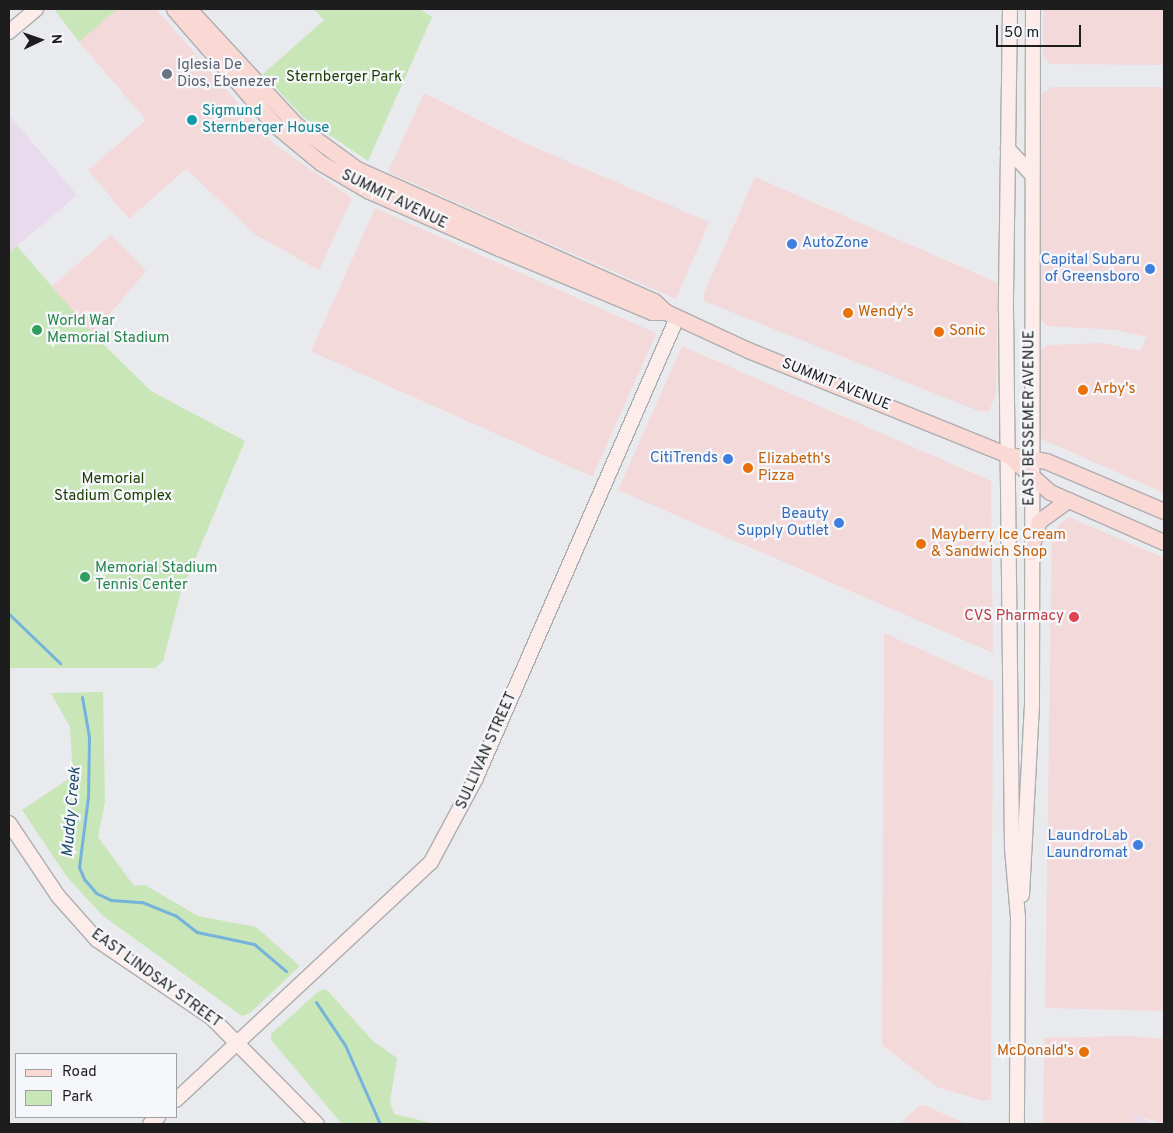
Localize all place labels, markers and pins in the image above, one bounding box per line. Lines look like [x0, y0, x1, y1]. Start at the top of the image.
place label: Iglesia De Dios, Ebenezer [177, 56, 277, 91]
marker: Iglesia De Dios, Ebenezer [161, 68, 173, 80]
place label: Sigmund Sternberger House [202, 102, 329, 137]
marker: Sigmund Sternberger House [186, 114, 198, 126]
place label: AutoZone [802, 235, 869, 253]
marker: AutoZone [786, 238, 798, 250]
place label: Capital Subaru of Greensboro [1041, 251, 1140, 286]
marker: Capital Subaru of Greensboro [1144, 263, 1156, 275]
place label: Wendy's [858, 304, 914, 322]
marker: Wendy's [842, 307, 854, 319]
place label: World War Memorial Stadium [47, 312, 169, 347]
place label: Sonic [949, 323, 986, 341]
marker: World War Memorial Stadium [31, 324, 43, 336]
marker: Sonic [933, 326, 945, 338]
place label: Arby's [1093, 381, 1135, 399]
marker: Arby's [1077, 384, 1089, 396]
place label: CitiTrends [650, 450, 718, 468]
place label: Elizabeth's Pizza [758, 450, 831, 485]
marker: CitiTrends [722, 453, 734, 465]
marker: Elizabeth's Pizza [742, 462, 754, 474]
place label: Beauty Supply Outlet [737, 505, 829, 540]
marker: Beauty Supply Outlet [833, 517, 845, 529]
place label: Mayberry Ice Cream & Sandwich Shop [931, 526, 1066, 561]
marker: Mayberry Ice Cream & Sandwich Shop [915, 538, 927, 550]
place label: Memorial Stadium Tennis Center [95, 559, 217, 594]
marker: Memorial Stadium Tennis Center [79, 571, 91, 583]
place label: CVS Pharmacy [964, 608, 1064, 626]
marker: CVS Pharmacy [1068, 611, 1080, 623]
place label: LaundroLab Laundromat [1046, 827, 1128, 862]
marker: LaundroLab Laundromat [1132, 839, 1144, 851]
place label: McDonald's [997, 1043, 1074, 1061]
marker: McDonald's [1078, 1046, 1090, 1058]

